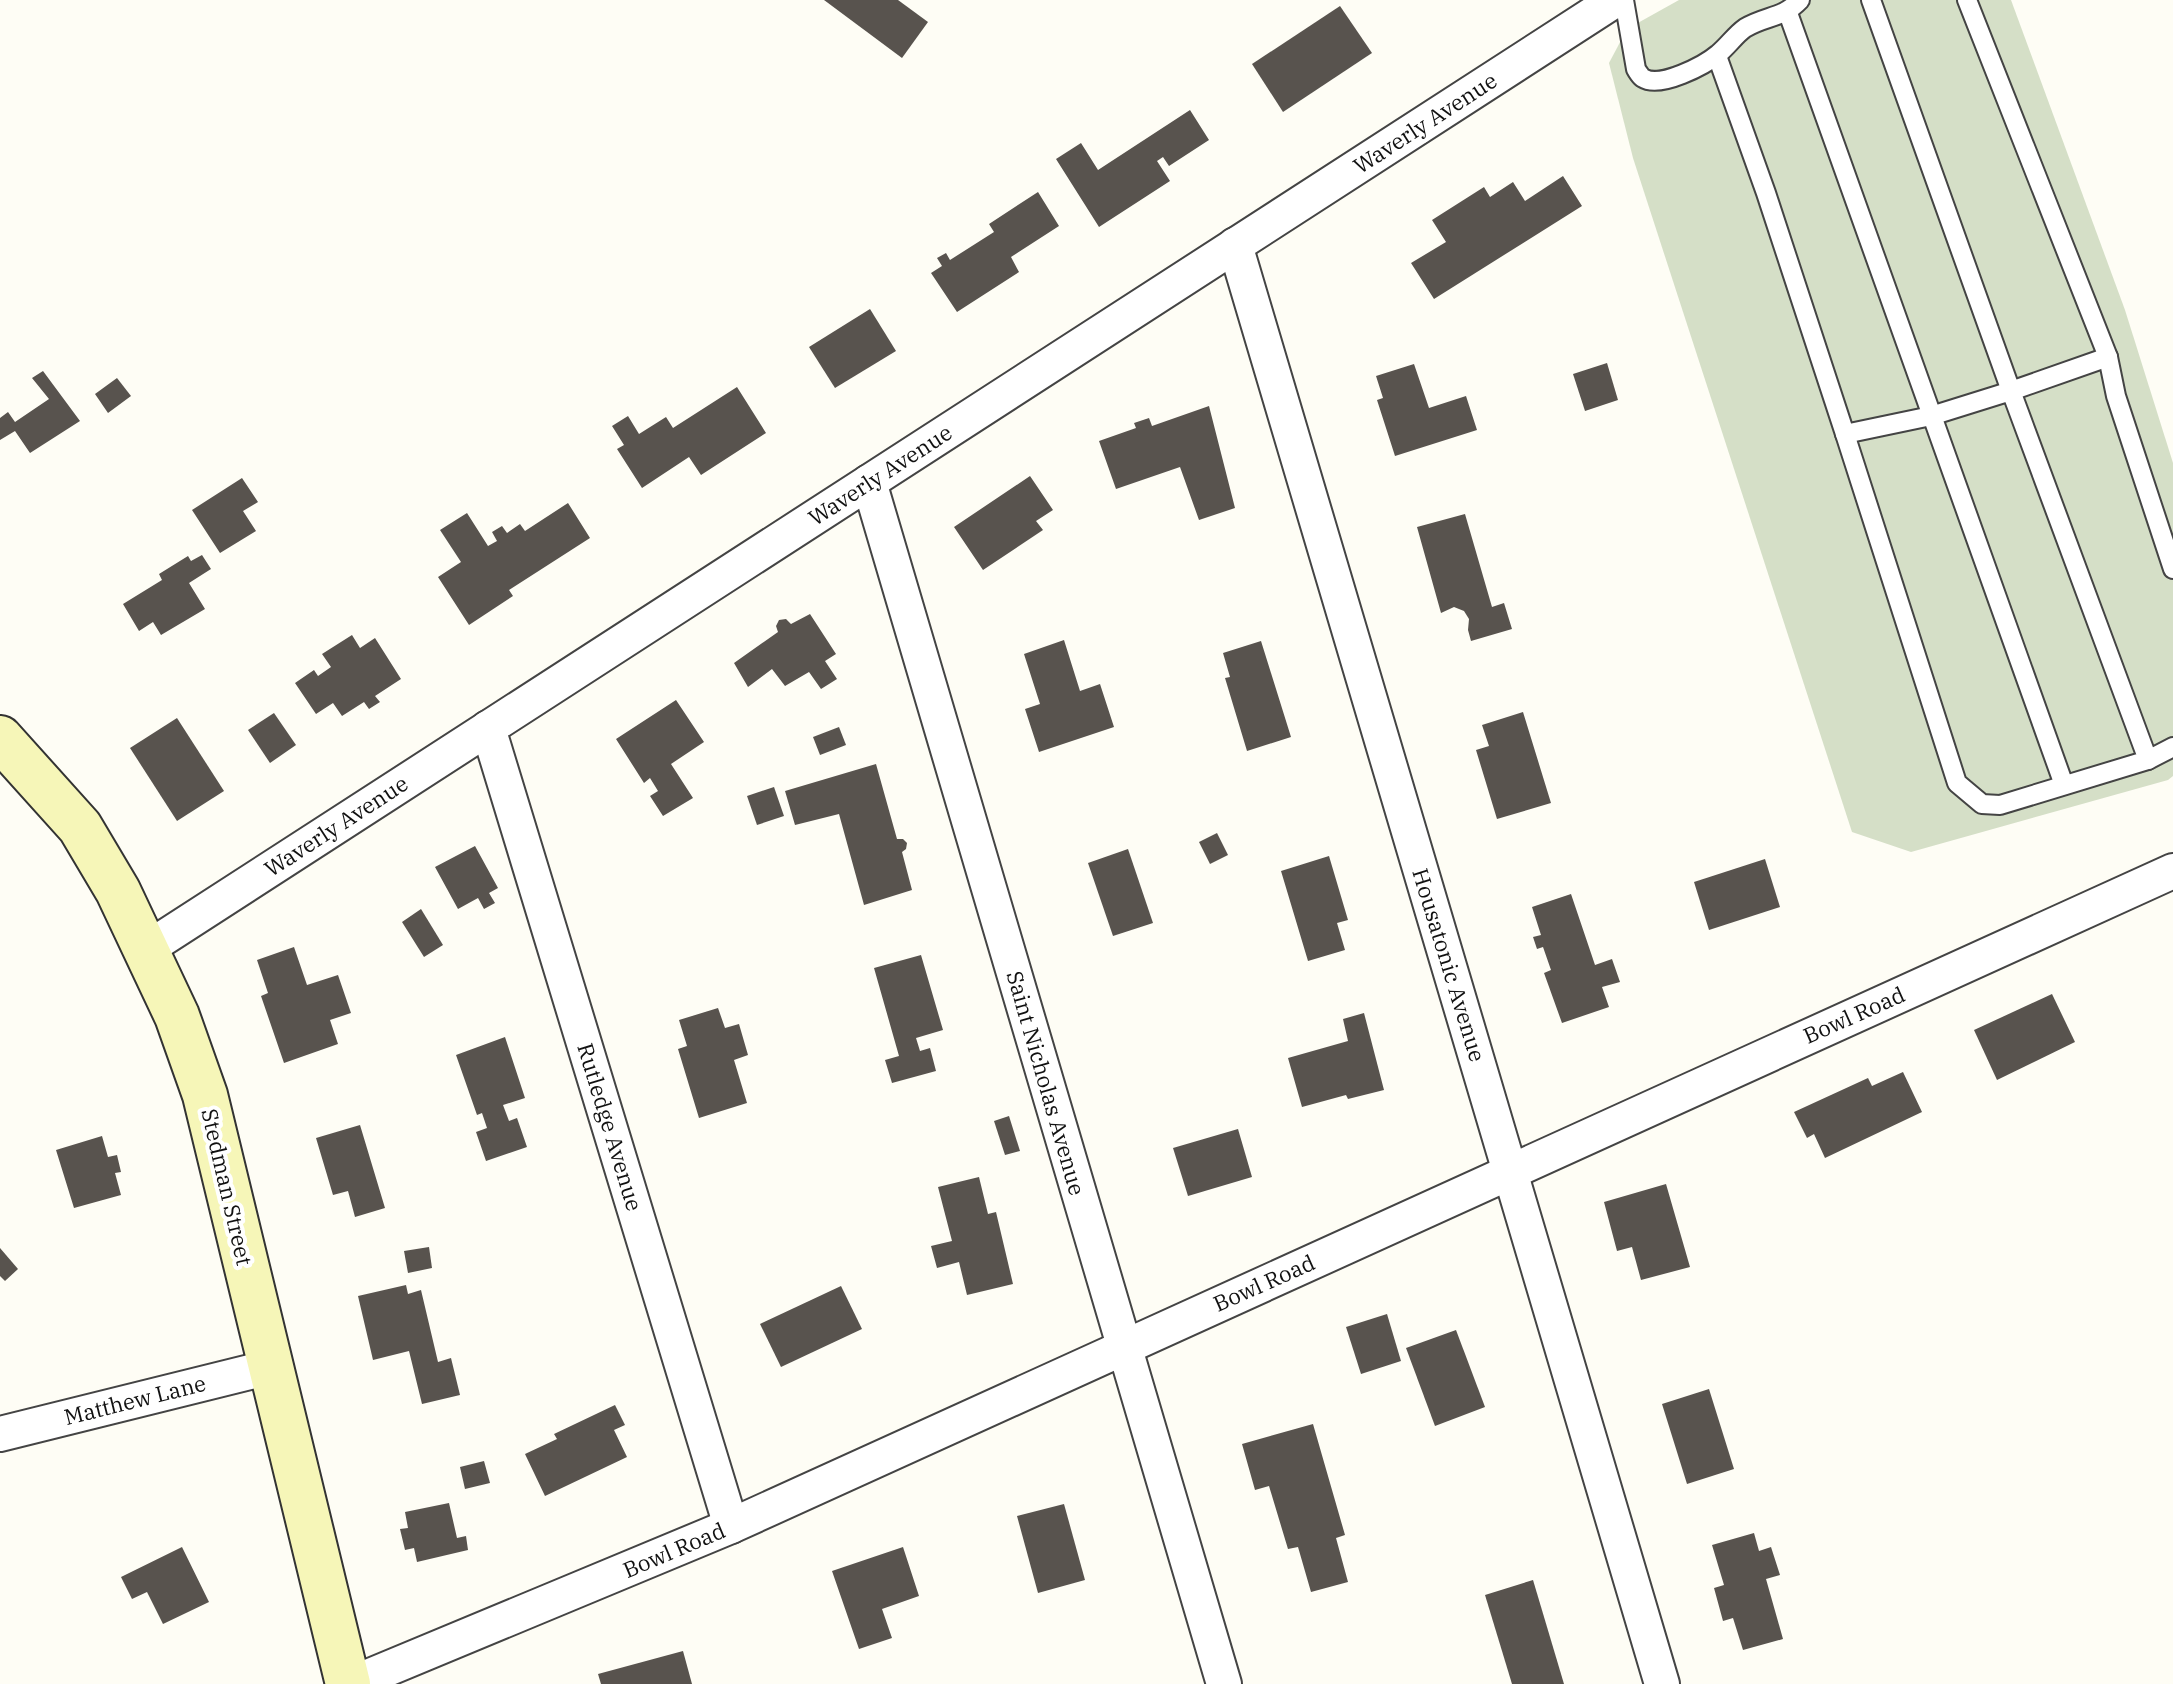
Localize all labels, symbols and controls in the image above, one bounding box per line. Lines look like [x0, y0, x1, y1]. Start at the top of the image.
street label: Waverly Avenue [1347, 65, 1502, 180]
street label: Waverly Avenue [802, 417, 957, 532]
street label: Waverly Avenue [258, 768, 413, 883]
street label: Housatonic Avenue [1406, 865, 1493, 1065]
street label: Saint Nicholas Avenue [1001, 967, 1092, 1198]
street label: Bowl Road [1798, 979, 1909, 1050]
street label: Rutledge Avenue [571, 1039, 650, 1214]
street label: Stedman Street [195, 1106, 260, 1268]
street label: Bowl Road [1208, 1247, 1319, 1318]
street label: Matthew Lane [61, 1368, 209, 1431]
street label: Bowl Road [618, 1515, 729, 1584]

